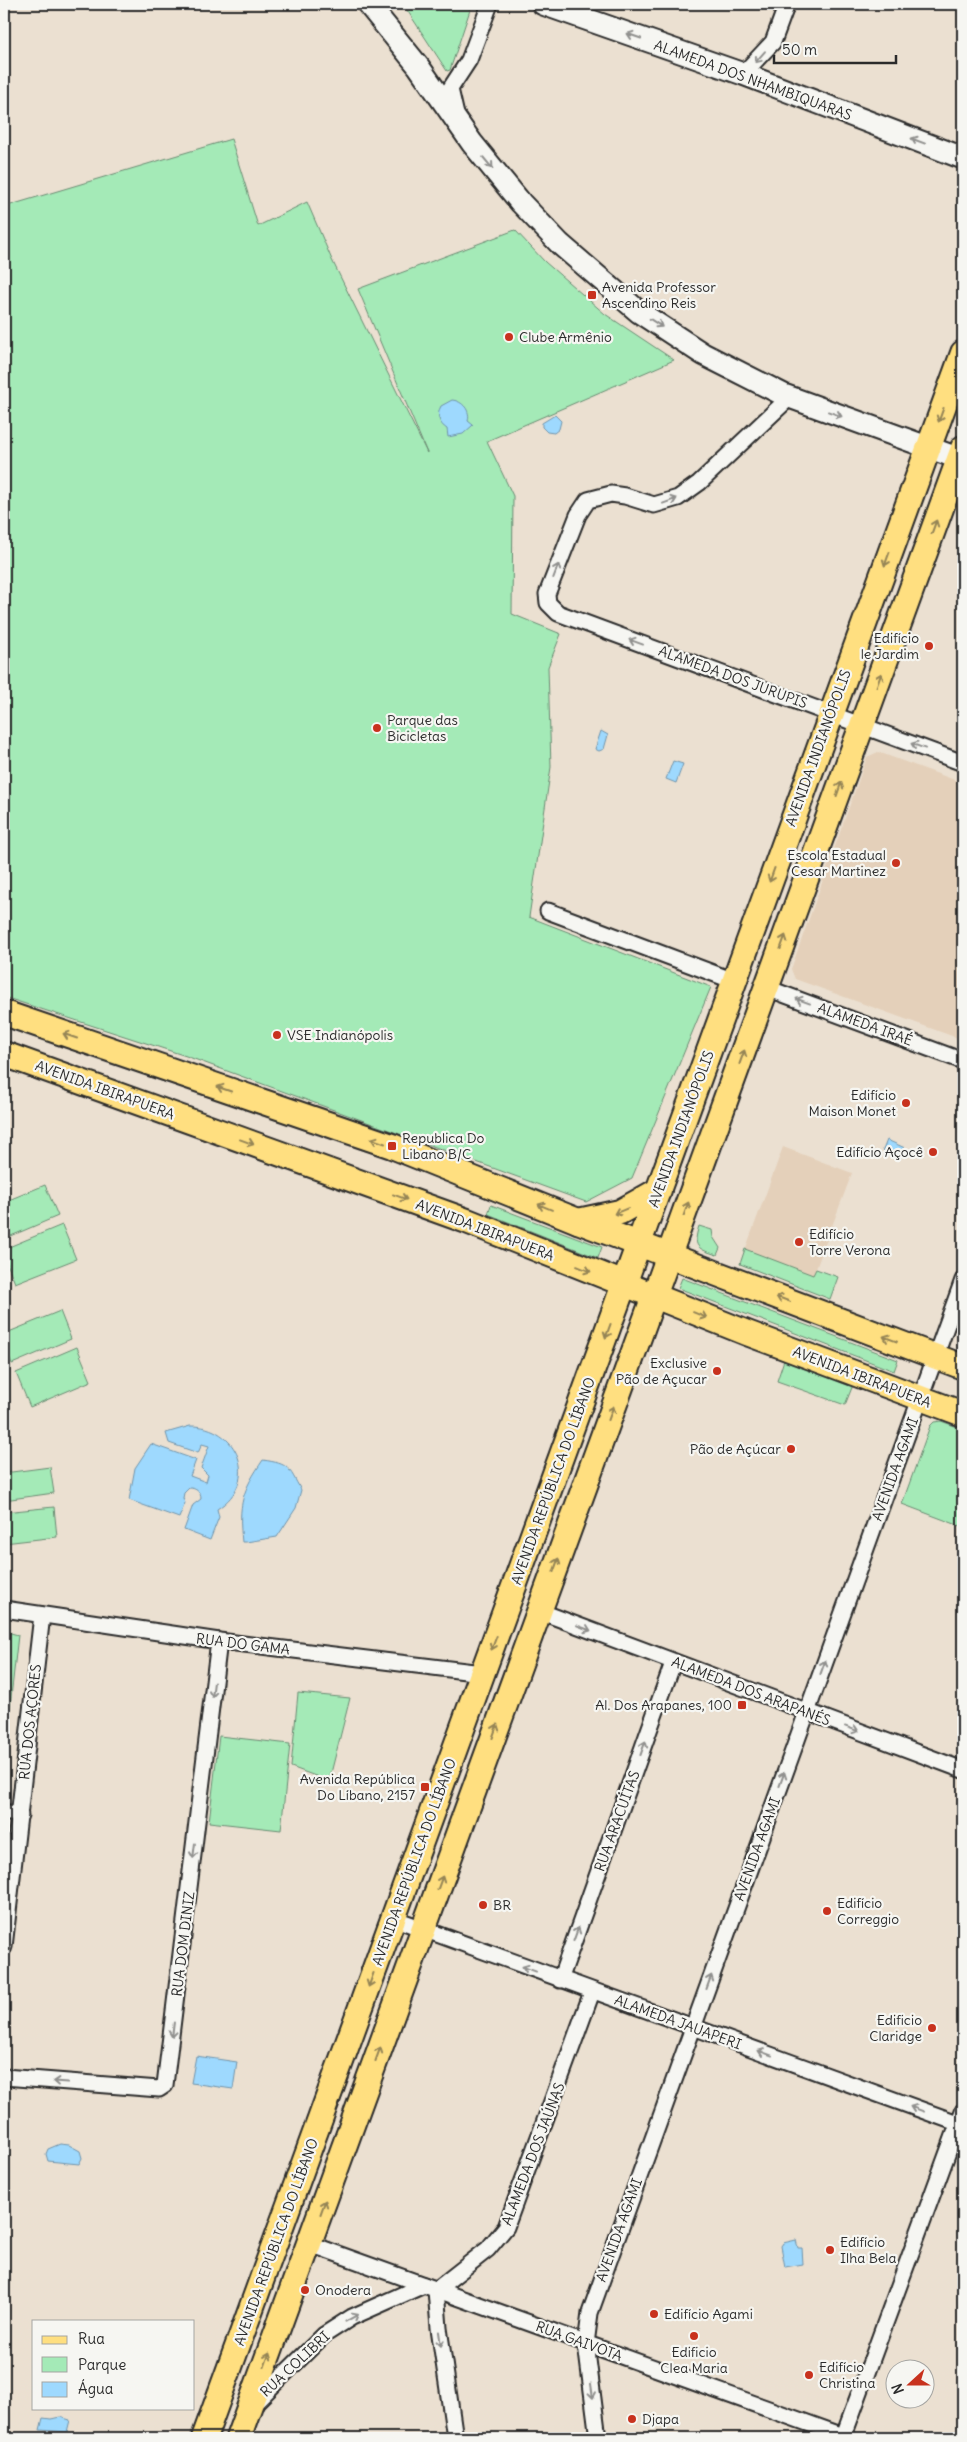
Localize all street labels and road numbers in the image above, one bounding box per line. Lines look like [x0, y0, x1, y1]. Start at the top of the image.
street label: ALAMEDA DOS NHAMBIQUARAS [652, 36, 855, 124]
street label: ALAMEDA DOS JURUPIS [656, 642, 810, 712]
street label: AVENIDA INDIANÓPOLIS [781, 667, 855, 829]
street label: ALAMEDA IRAÉ [815, 998, 915, 1050]
street label: AVENIDA INDIANÓPOLIS [644, 1048, 718, 1210]
street label: AVENIDA IBIRAPUERA [33, 1056, 177, 1124]
street label: AVENIDA IBIRAPUERA [413, 1195, 557, 1265]
street label: AVENIDA IBIRAPUERA [790, 1342, 934, 1412]
street label: AVENIDA REPÚBLICA DO LÍBANO [507, 1375, 599, 1587]
street label: AVENIDA AGAMI [868, 1415, 922, 1523]
street label: RUA DO GAMA [195, 1629, 291, 1659]
street label: ALAMEDA DOS ARAPANÉS [669, 1652, 833, 1730]
street label: RUA DOS AÇORES [15, 1663, 45, 1781]
street label: AVENIDA REPÚBLICA DO LÍBANO [368, 1756, 460, 1968]
street label: RUA ARACUÍTAS [590, 1768, 644, 1874]
street label: AVENIDA AGAMI [730, 1795, 784, 1903]
street label: RUA DOM DINIZ [168, 1890, 198, 1998]
street label: ALAMEDA JAUAPERI [612, 1991, 744, 2053]
street label: ALAMEDA DOS JAÚNAS [497, 2080, 569, 2228]
street label: AVENIDA REPÚBLICA DO LÍBANO [230, 2136, 322, 2348]
street label: AVENIDA AGAMI [592, 2176, 646, 2284]
street label: RUA GAIVOTA [533, 2317, 625, 2365]
street label: RUA COLIBRI [257, 2327, 333, 2401]

